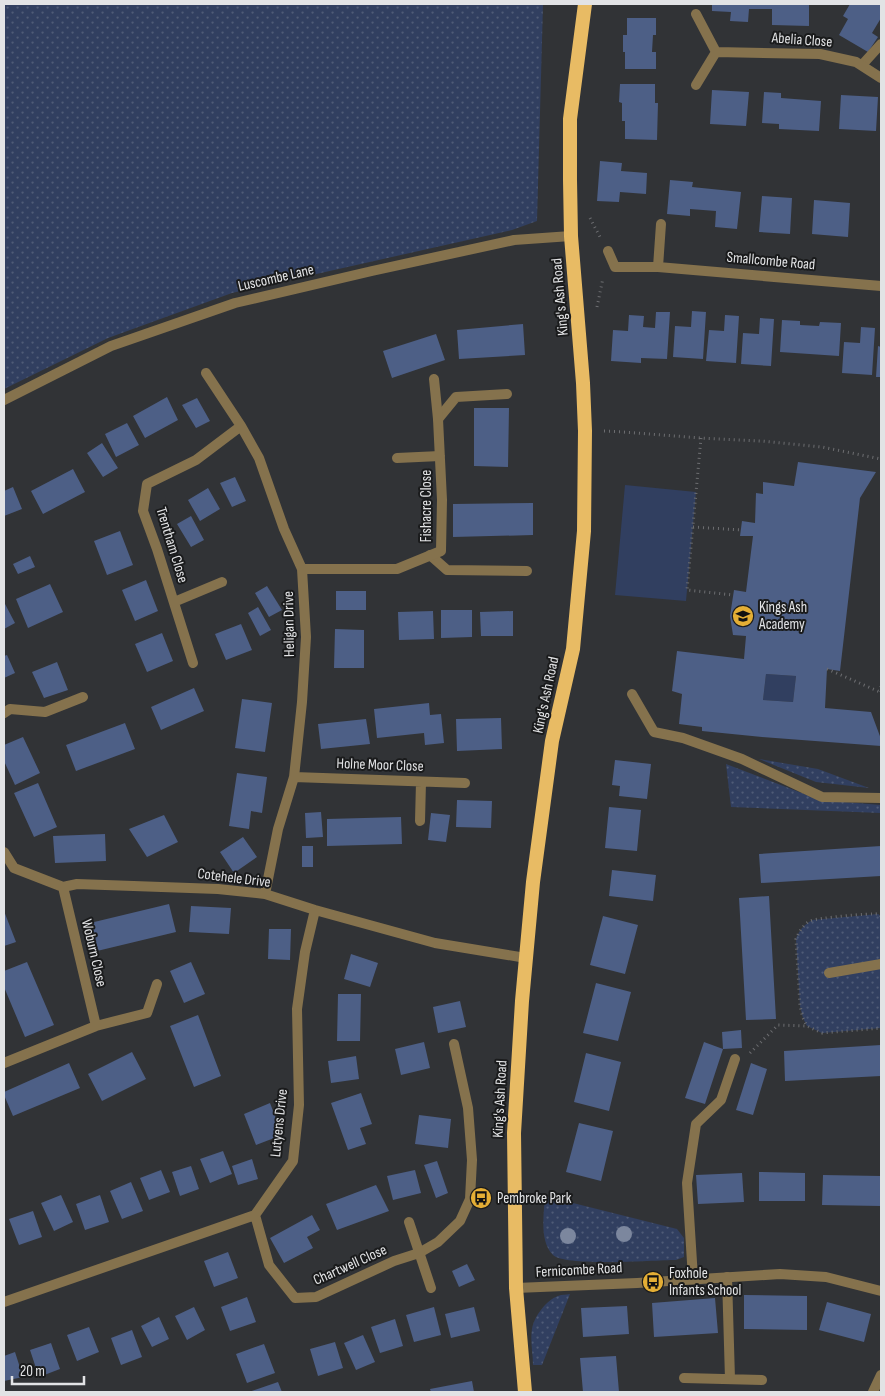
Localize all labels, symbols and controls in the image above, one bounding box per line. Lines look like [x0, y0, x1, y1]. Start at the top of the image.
street label: Abelia Close [770, 28, 833, 52]
street label: Smallcombe Road [726, 248, 816, 274]
street label: King's Ash Road [547, 257, 573, 337]
street label: Luscombe Lane [236, 260, 316, 296]
street label: Fishacre Close [417, 470, 436, 542]
street label: Trentham Close [151, 505, 193, 585]
street label: Heligan Drive [279, 591, 299, 657]
place label: Kings Ash Academy [758, 598, 807, 634]
school or university icon: Kings Ash Academy [731, 604, 755, 628]
street label: King's Ash Road [529, 655, 563, 735]
street label: Holne Moor Close [336, 754, 424, 776]
street label: Cotehele Drive [196, 864, 272, 892]
street label: Woburn Close [77, 917, 111, 989]
street label: King's Ash Road [488, 1060, 512, 1138]
street label: Lutyens Drive [266, 1088, 292, 1158]
bus stop icon: Pembroke Park [469, 1186, 493, 1210]
place label: Pembroke Park [497, 1189, 572, 1208]
street label: Chartwell Close [310, 1240, 390, 1290]
street label: Fernicombe Road [535, 1258, 623, 1282]
place label: Foxhole Infants School [669, 1264, 741, 1300]
bus stop icon: Foxhole Infants School [641, 1270, 665, 1294]
scale bar [12, 1354, 85, 1386]
text: 20 m [20, 1362, 45, 1381]

